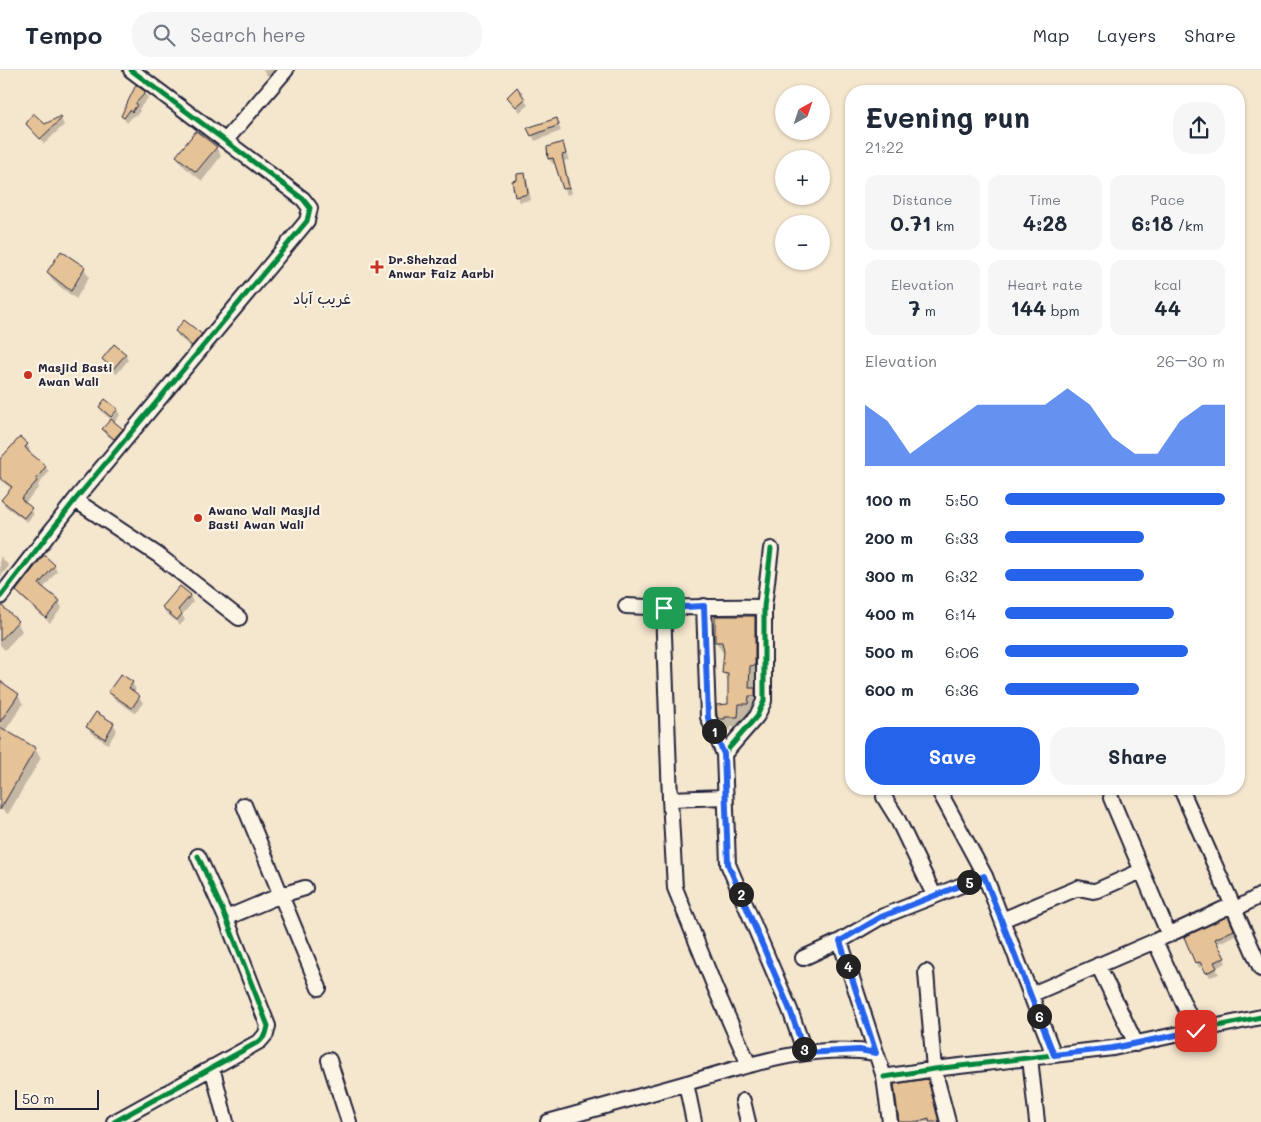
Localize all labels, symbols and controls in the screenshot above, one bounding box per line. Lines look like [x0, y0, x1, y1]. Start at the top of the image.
search box [132, 12, 482, 57]
text: Tempo [25, 19, 102, 50]
icon: search [150, 21, 178, 49]
text: Search here [190, 22, 306, 47]
text: Map [1033, 23, 1069, 47]
text: Layers [1097, 23, 1156, 47]
text: Share [1184, 23, 1236, 47]
north arrow [775, 85, 830, 140]
map controls [775, 85, 830, 270]
text: Evening run [865, 99, 1030, 135]
button: share [1173, 102, 1225, 154]
text: 21:22 [865, 136, 904, 157]
button: + [775, 150, 830, 205]
text: Distance [892, 190, 952, 209]
text: Time [1029, 190, 1061, 209]
text: Pace [1151, 190, 1185, 209]
text: 0.71 [890, 209, 931, 236]
text: 4:28 [1023, 209, 1067, 236]
text: 6:18 [1132, 209, 1173, 236]
button: − [775, 215, 830, 270]
text: km [931, 216, 954, 235]
text: /km [1173, 216, 1204, 235]
place label: Dr.Shehzad Anwar Faiz Aarbi [388, 251, 494, 281]
marker: Dr.Shehzad Anwar Faiz Aarbi [370, 260, 384, 274]
text: Elevation [891, 275, 954, 294]
text: Heart rate [1007, 275, 1083, 294]
text: kcal [1154, 275, 1182, 294]
district label: غریب آباد [293, 288, 351, 308]
text: 7 [909, 294, 920, 321]
text: 144 [1010, 294, 1046, 321]
text: 44 [1154, 294, 1181, 321]
text: m [920, 301, 936, 320]
text: bpm [1046, 301, 1080, 320]
text: Elevation [865, 350, 937, 371]
text: 26–30 m [1156, 350, 1225, 371]
place label: Masjid Basti Awan Wali [38, 359, 113, 389]
marker: Masjid Basti Awan Wali [22, 369, 34, 381]
text: 100 m [865, 489, 911, 510]
text: 5:50 [945, 489, 979, 510]
place label: Awano Wali Masjid Basti Awan Wali [208, 502, 320, 532]
marker: Awano Wali Masjid Basti Awan Wali [192, 512, 204, 524]
text: 200 m [865, 527, 913, 548]
text: 6:33 [945, 527, 978, 548]
text: 300 m [865, 565, 914, 586]
text: 6:32 [945, 565, 978, 586]
pin [643, 587, 685, 629]
icon: arrive [650, 594, 678, 622]
text: 400 m [865, 603, 914, 624]
text: 6:14 [945, 603, 976, 624]
text: 500 m [865, 641, 913, 662]
text: 6:06 [945, 641, 979, 662]
text: 600 m [865, 679, 914, 700]
text: 6:36 [945, 679, 979, 700]
pin: 1 [702, 718, 726, 744]
text: 1 [711, 722, 718, 741]
button: Save [865, 727, 1040, 785]
button: Share [1050, 727, 1225, 785]
pin: 5 [956, 870, 982, 894]
text: 5 [965, 873, 974, 892]
pin: 2 [728, 882, 754, 906]
text: 2 [738, 885, 745, 904]
pin: 4 [836, 954, 860, 978]
text: 4 [844, 957, 853, 976]
pin: 6 [1026, 1004, 1052, 1028]
text: 6 [1035, 1007, 1044, 1026]
pin [1175, 1010, 1217, 1052]
icon: check [1182, 1017, 1210, 1045]
pin: 3 [792, 1036, 816, 1062]
text: 3 [800, 1040, 809, 1059]
scale bar [15, 1087, 99, 1110]
text: 50 m [22, 1089, 54, 1108]

